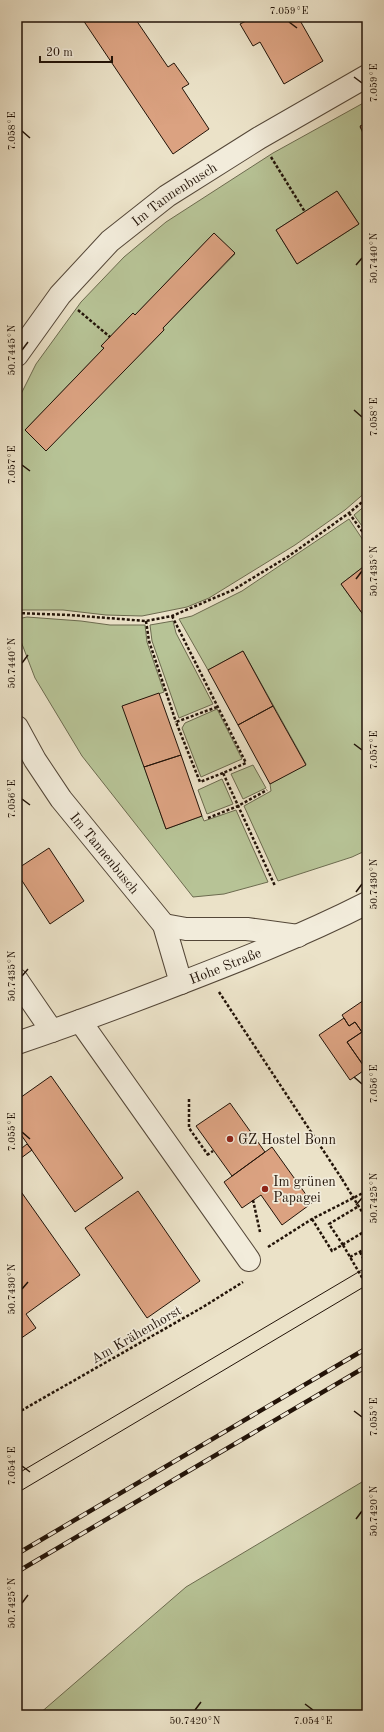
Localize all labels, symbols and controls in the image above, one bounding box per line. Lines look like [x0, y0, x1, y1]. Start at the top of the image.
text: 7.059°E [270, 6, 308, 16]
scale bar [40, 38, 112, 64]
text: 20 m [46, 47, 73, 59]
text: 7.059°E [369, 64, 379, 102]
text: 7.058°E [7, 112, 17, 150]
street label: Im Tannenbusch [129, 160, 220, 229]
text: 50.7440°N [369, 232, 379, 284]
text: 50.7445°N [7, 324, 17, 376]
text: 7.058°E [369, 398, 379, 436]
text: 7.057°E [7, 446, 17, 484]
text: 50.7435°N [369, 545, 379, 597]
text: 50.7440°N [7, 637, 17, 689]
text: 7.057°E [369, 731, 379, 769]
text: 7.056°E [7, 780, 17, 818]
street label: Im Tannenbusch [67, 810, 142, 897]
text: 50.7430°N [369, 858, 379, 910]
street label: Hohe Straße [187, 946, 263, 987]
text: 50.7435°N [7, 950, 17, 1002]
text: 7.056°E [369, 1065, 379, 1103]
text: 7.055°E [7, 1113, 17, 1151]
place label: GZ Hostel Bonn [238, 1133, 336, 1147]
marker: GZ Hostel Bonn [225, 1134, 235, 1144]
text: 50.7425°N [369, 1172, 379, 1224]
place label: Im grünen Papagei [273, 1175, 336, 1205]
marker: Im grünen Papagei [260, 1184, 270, 1194]
text: 50.7430°N [7, 1263, 17, 1315]
street label: Am Krähenhorst [89, 1303, 184, 1366]
text: 7.055°E [369, 1398, 379, 1436]
text: 7.054°E [7, 1447, 17, 1485]
text: 50.7420°N [369, 1485, 379, 1537]
text: 50.7425°N [7, 1577, 17, 1629]
text: 50.7420°N [169, 1716, 221, 1726]
text: 7.054°E [294, 1716, 332, 1726]

